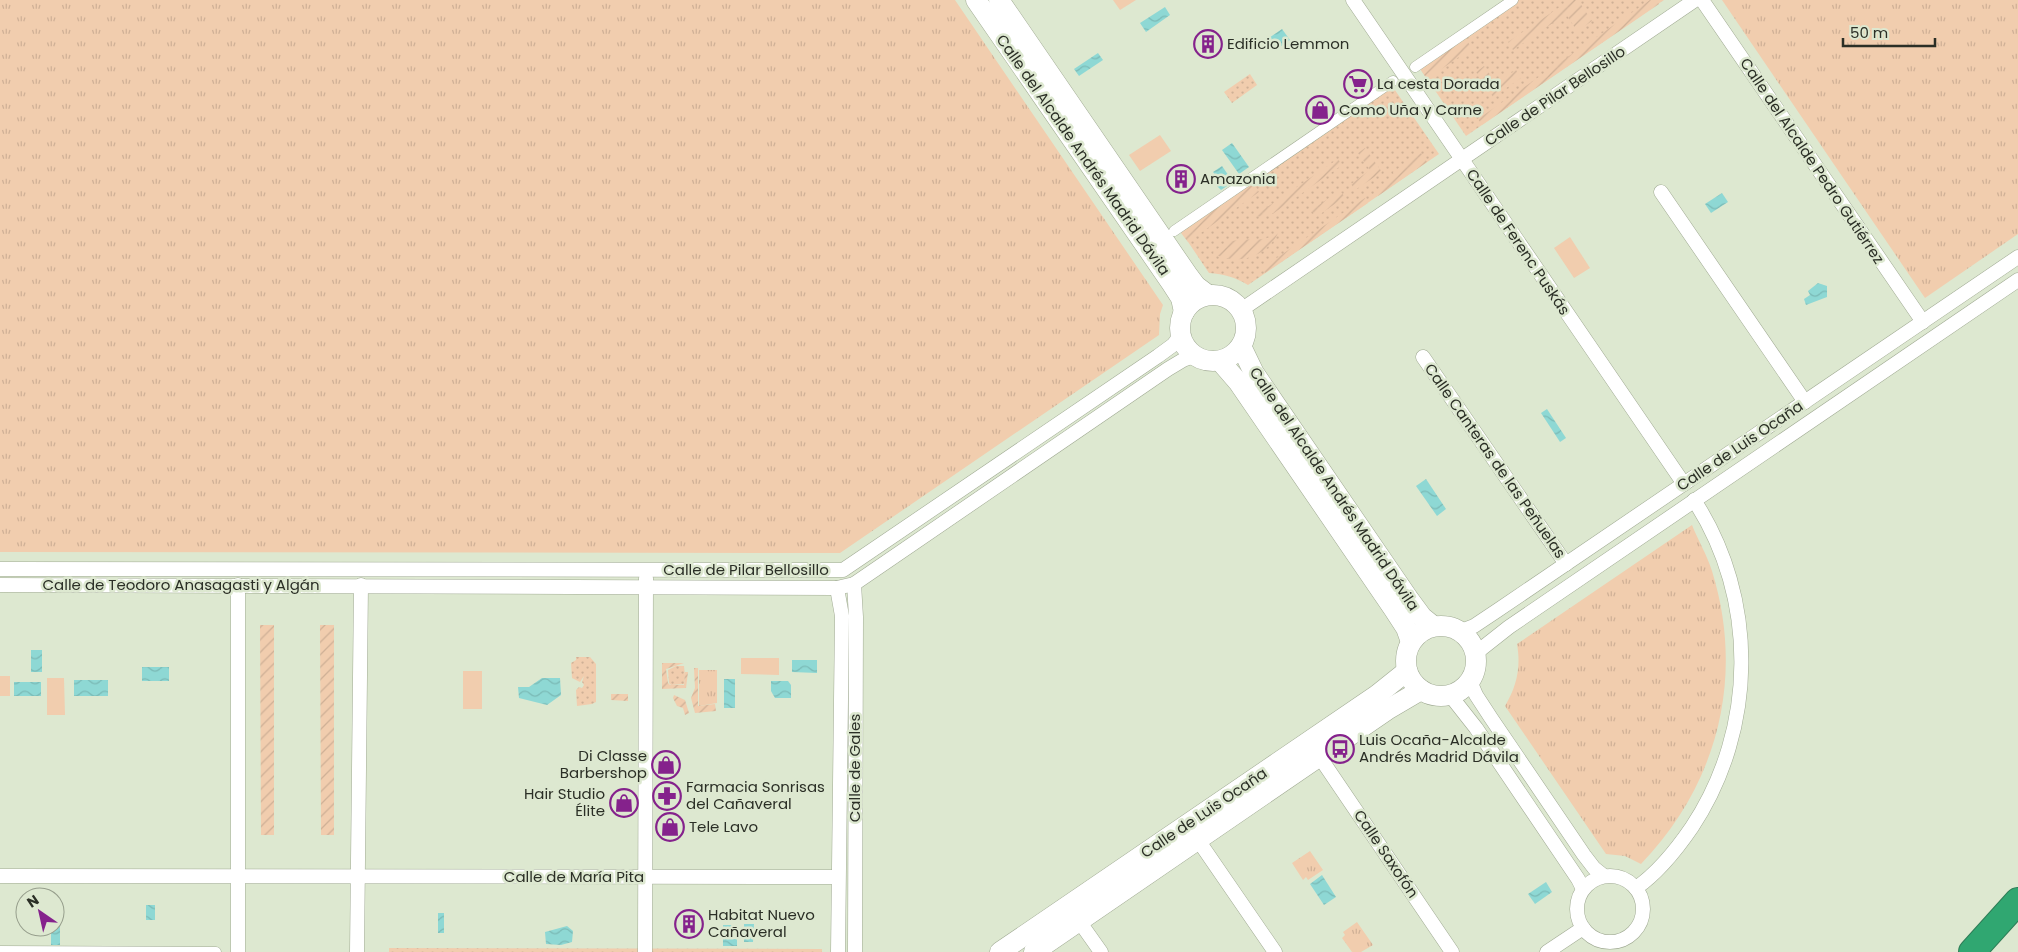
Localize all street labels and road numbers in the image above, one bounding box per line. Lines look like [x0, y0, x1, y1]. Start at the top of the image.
street label: Calle del Alcalde Andrés Madrid Dávila [992, 30, 1175, 279]
street label: Calle de Pilar Bellosillo [1480, 41, 1629, 151]
street label: Calle del Alcalde Pedro Gutiérrez [1735, 54, 1889, 268]
street label: Calle de Ferenc Puskás [1462, 164, 1575, 319]
street label: Calle Canteras de las Peñuelas [1420, 359, 1571, 562]
street label: Calle del Alcalde Andrés Madrid Dávila [1245, 363, 1424, 615]
street label: Calle de Luis Ocaña [1672, 395, 1807, 496]
street label: Calle de Pilar Bellosillo [663, 559, 829, 580]
street label: Calle de Teodoro Anasagasti y Algán [42, 574, 320, 595]
street label: Calle de Gales [844, 714, 865, 822]
street label: Calle de Luis Ocaña [1136, 762, 1271, 863]
street label: Calle Saxofón [1349, 805, 1424, 902]
street label: Calle de María Pita [504, 866, 644, 887]

